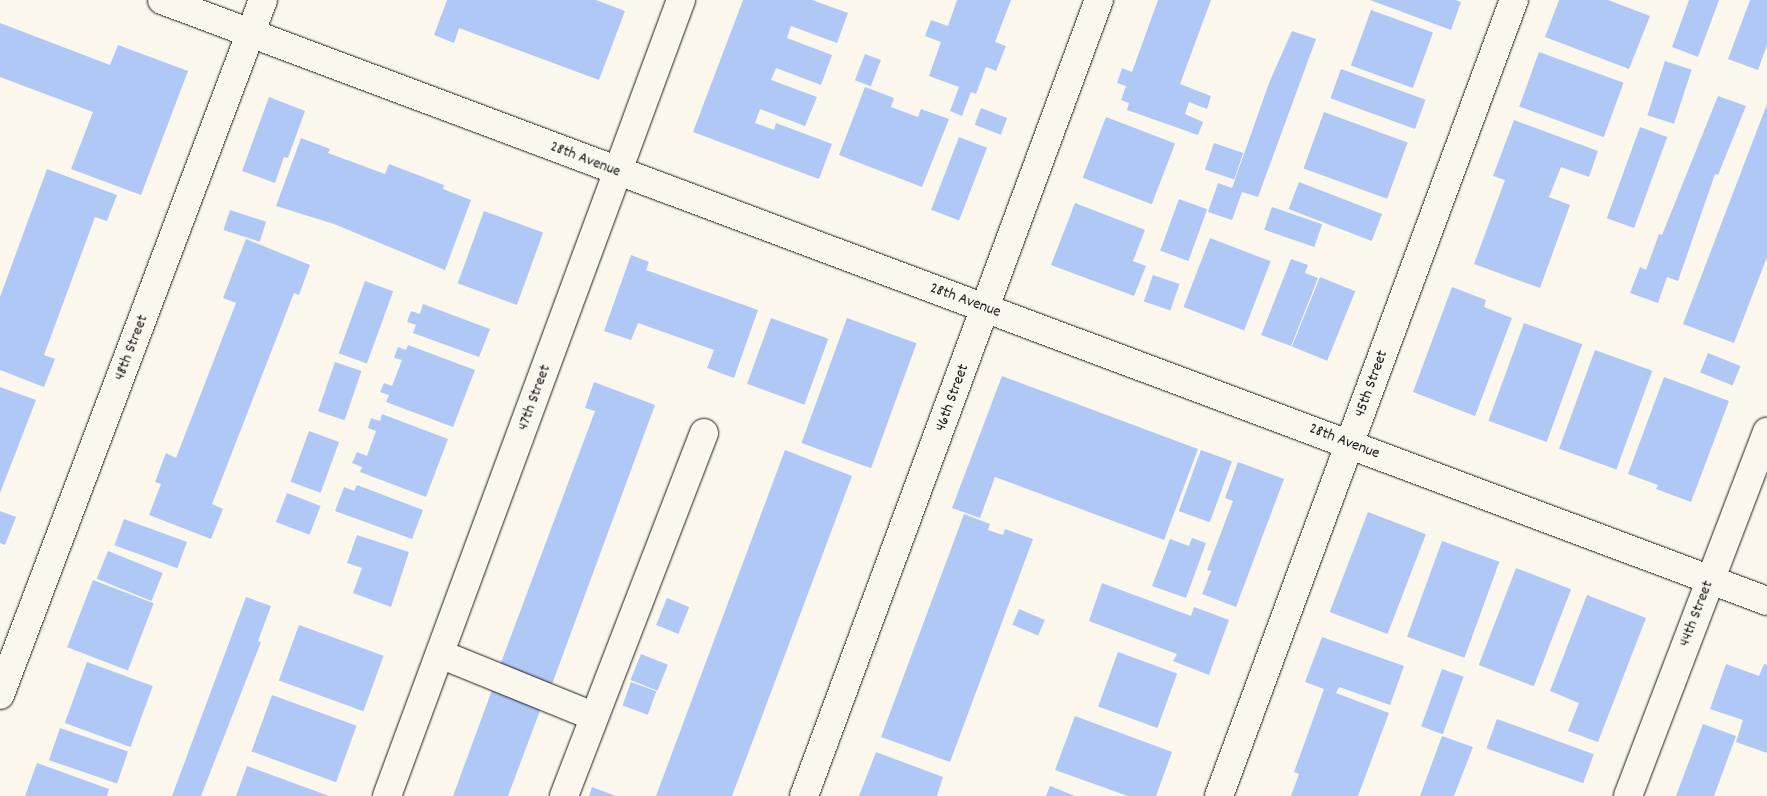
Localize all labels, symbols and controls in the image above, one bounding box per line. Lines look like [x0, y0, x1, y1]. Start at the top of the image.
street label: 28th Avenue [547, 138, 623, 182]
street label: 28th Avenue [927, 279, 1003, 323]
street label: 48th Street [111, 312, 153, 384]
street label: 45th Street [1351, 348, 1393, 420]
street label: 46th Street [932, 362, 974, 434]
street label: 47th Street [514, 363, 556, 433]
street label: 28th Avenue [1306, 420, 1382, 464]
street label: 44th Street [1676, 578, 1718, 650]

